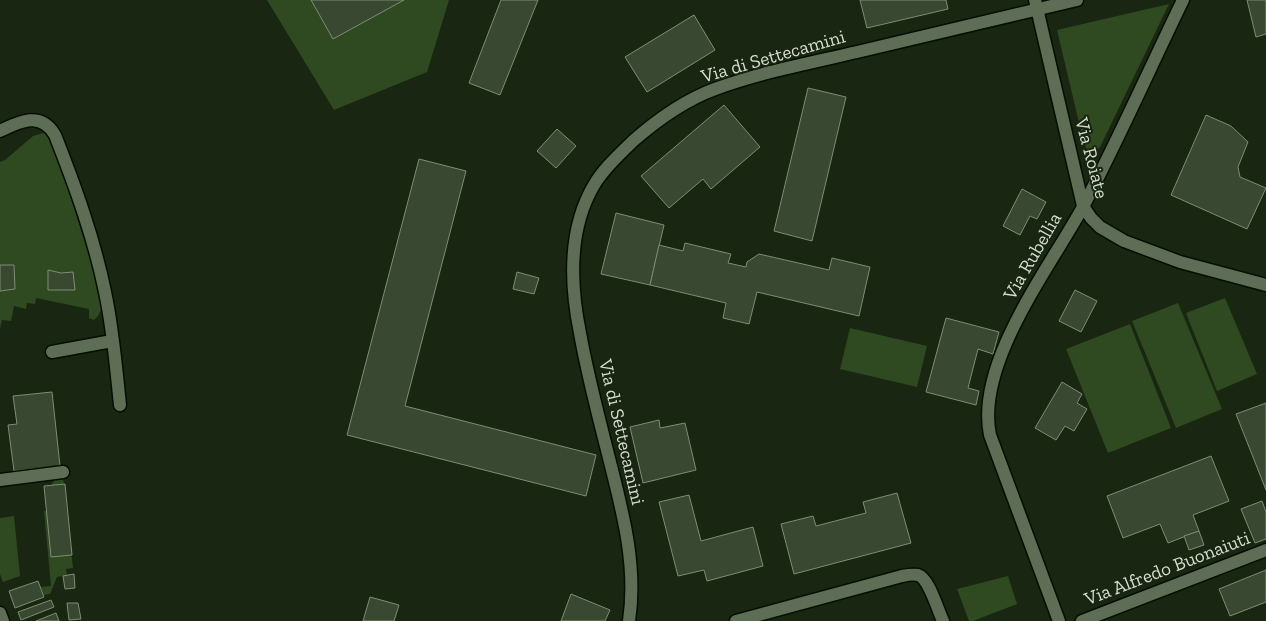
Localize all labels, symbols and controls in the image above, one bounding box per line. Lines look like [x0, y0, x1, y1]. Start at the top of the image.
street label: Via di Settecamini [697, 24, 848, 88]
street label: Via Roiate [1070, 114, 1114, 201]
street label: Via Rubellia [997, 208, 1066, 305]
street label: Via di Settecamini [594, 356, 650, 507]
street label: Via Alfredo Buonaiuti [1080, 526, 1253, 611]

